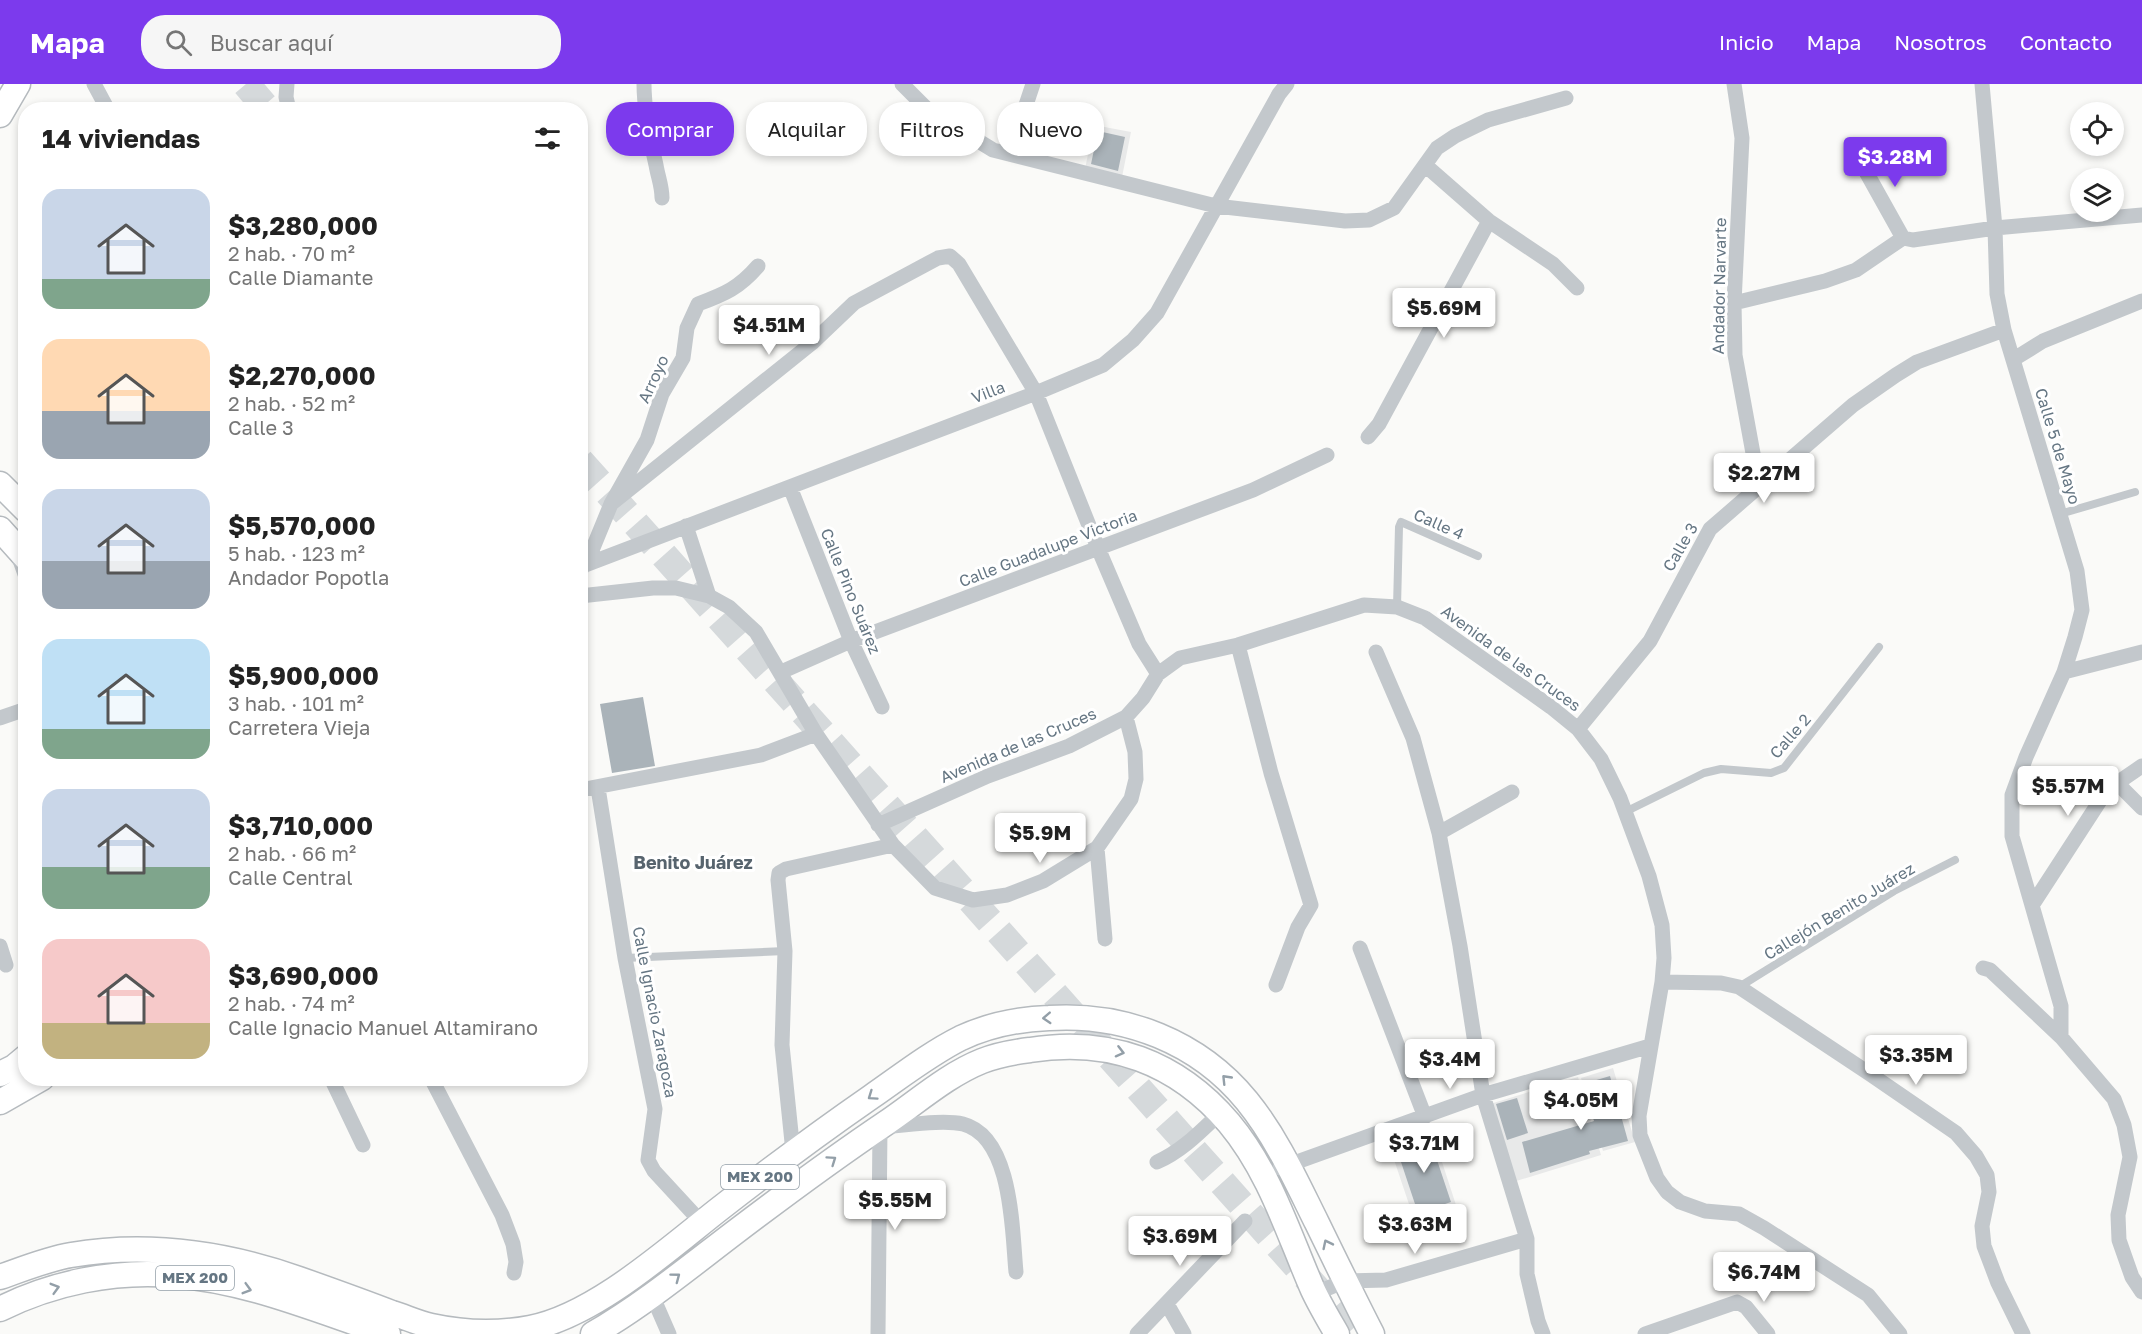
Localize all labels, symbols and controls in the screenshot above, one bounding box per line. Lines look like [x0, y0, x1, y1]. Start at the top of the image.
search box [141, 15, 561, 69]
text: Mapa [30, 26, 105, 59]
icon: search [162, 26, 195, 59]
text: Buscar aquí [210, 29, 333, 56]
text: Inicio [1719, 29, 1774, 55]
text: Mapa [1807, 29, 1861, 55]
text: Nosotros [1894, 29, 1987, 55]
text: Contacto [2020, 29, 2112, 55]
chip: Comprar [606, 102, 734, 156]
chip: Alquilar [746, 102, 867, 156]
chip: Filtros [879, 102, 985, 156]
chip: Nuevo [997, 102, 1104, 156]
map controls [2070, 102, 2124, 222]
button: locate [2070, 102, 2124, 156]
icon: filters [531, 122, 564, 155]
text: 14 viviendas [42, 123, 200, 154]
pin: $3.28M [1846, 137, 1944, 188]
text: $3.28M [1858, 144, 1932, 168]
button: layers [2070, 168, 2124, 222]
text: $3,280,000 [228, 210, 378, 241]
icon: home [90, 213, 162, 285]
street label: Andador Narvarte [1708, 217, 1730, 355]
text: 2 hab. · 70 m² [228, 241, 355, 265]
text: Calle Diamante [228, 265, 373, 289]
pin: $5.69M [1395, 288, 1493, 339]
text: $5.69M [1406, 295, 1482, 319]
pin: $4.51M [720, 305, 818, 356]
text: $4.51M [733, 312, 805, 336]
street label: Arroyo [633, 352, 673, 406]
text: $2,270,000 [228, 360, 376, 391]
icon: home [90, 363, 162, 435]
street label: Villa [968, 377, 1008, 407]
street label: Calle 5 de Mayo [2031, 386, 2085, 506]
text: 2 hab. · 52 m² [228, 391, 355, 415]
text: Calle 3 [228, 415, 294, 439]
pin: $2.27M [1715, 453, 1813, 504]
text: $2.27M [1728, 460, 1800, 484]
street label: Calle 4 [1411, 504, 1467, 544]
street label: Calle Guadalupe Victoria [956, 505, 1140, 591]
text: $5,570,000 [228, 510, 376, 541]
icon: home [90, 513, 162, 585]
street label: Calle 3 [1658, 519, 1702, 575]
street label: Calle Pino Suárez [817, 525, 885, 657]
text: 5 hab. · 123 m² [228, 541, 365, 565]
text: Andador Popotla [228, 565, 389, 589]
street label: Avenida de las Cruces [1437, 601, 1585, 715]
text: $5,900,000 [228, 660, 379, 691]
icon: home [90, 663, 162, 735]
text: 3 hab. · 101 m² [228, 691, 364, 715]
street label: Avenida de las Cruces [937, 703, 1099, 787]
street label: Calle 2 [1765, 710, 1815, 762]
text: Carretera Vieja [228, 715, 370, 739]
pin: $5.57M [2019, 766, 2117, 817]
text: $5.57M [2032, 773, 2104, 797]
text: $3,710,000 [228, 810, 373, 841]
icon: home [90, 813, 162, 885]
pin: $5.9M [998, 813, 1082, 864]
text: $5.9M [1009, 820, 1071, 844]
text: 2 hab. · 66 m² [228, 841, 356, 865]
district label: Benito Juárez [633, 851, 753, 873]
street label: Callejón Benito Juárez [1760, 858, 1918, 964]
text: Calle Central [228, 865, 353, 889]
street label: Calle Ignacio Zaragoza [629, 925, 681, 1099]
text: $3,690,000 [228, 960, 379, 991]
icon: home [90, 963, 162, 1035]
text: 2 hab. · 74 m² [228, 991, 355, 1015]
one-way arrow [1043, 1011, 1052, 1024]
text: Calle Ignacio Manuel Altamirano [228, 1015, 538, 1039]
pin: $3.35M [1867, 1035, 1965, 1086]
pin: $3.4M [1408, 1039, 1492, 1090]
text: $3.35M [1879, 1042, 1953, 1066]
one-way arrow [1115, 1045, 1125, 1058]
text: $3.4M [1419, 1046, 1481, 1070]
one-way arrow [1222, 1075, 1233, 1085]
pin: $4.05M [1532, 1080, 1630, 1131]
text: $4.05M [1543, 1087, 1619, 1111]
one-way arrow [868, 1089, 879, 1100]
pin: $3.71M [1375, 1123, 1473, 1174]
text: $3.71M [1389, 1130, 1460, 1154]
one-way arrow [825, 1156, 836, 1167]
road number: MEX 200 [721, 1165, 799, 1189]
pin: $5.55M [846, 1180, 944, 1231]
text: $5.55M [858, 1187, 932, 1211]
pin: $3.63M [1366, 1204, 1464, 1255]
text: $3.63M [1378, 1211, 1452, 1235]
pin: $3.69M [1131, 1216, 1229, 1267]
text: $3.69M [1142, 1223, 1218, 1247]
one-way arrow [1323, 1240, 1334, 1251]
pin: $6.74M [1715, 1252, 1813, 1303]
text: $6.74M [1727, 1259, 1801, 1283]
road number: MEX 200 [156, 1266, 234, 1290]
one-way arrow [669, 1274, 680, 1285]
one-way arrow [241, 1282, 252, 1294]
one-way arrow [49, 1283, 59, 1295]

